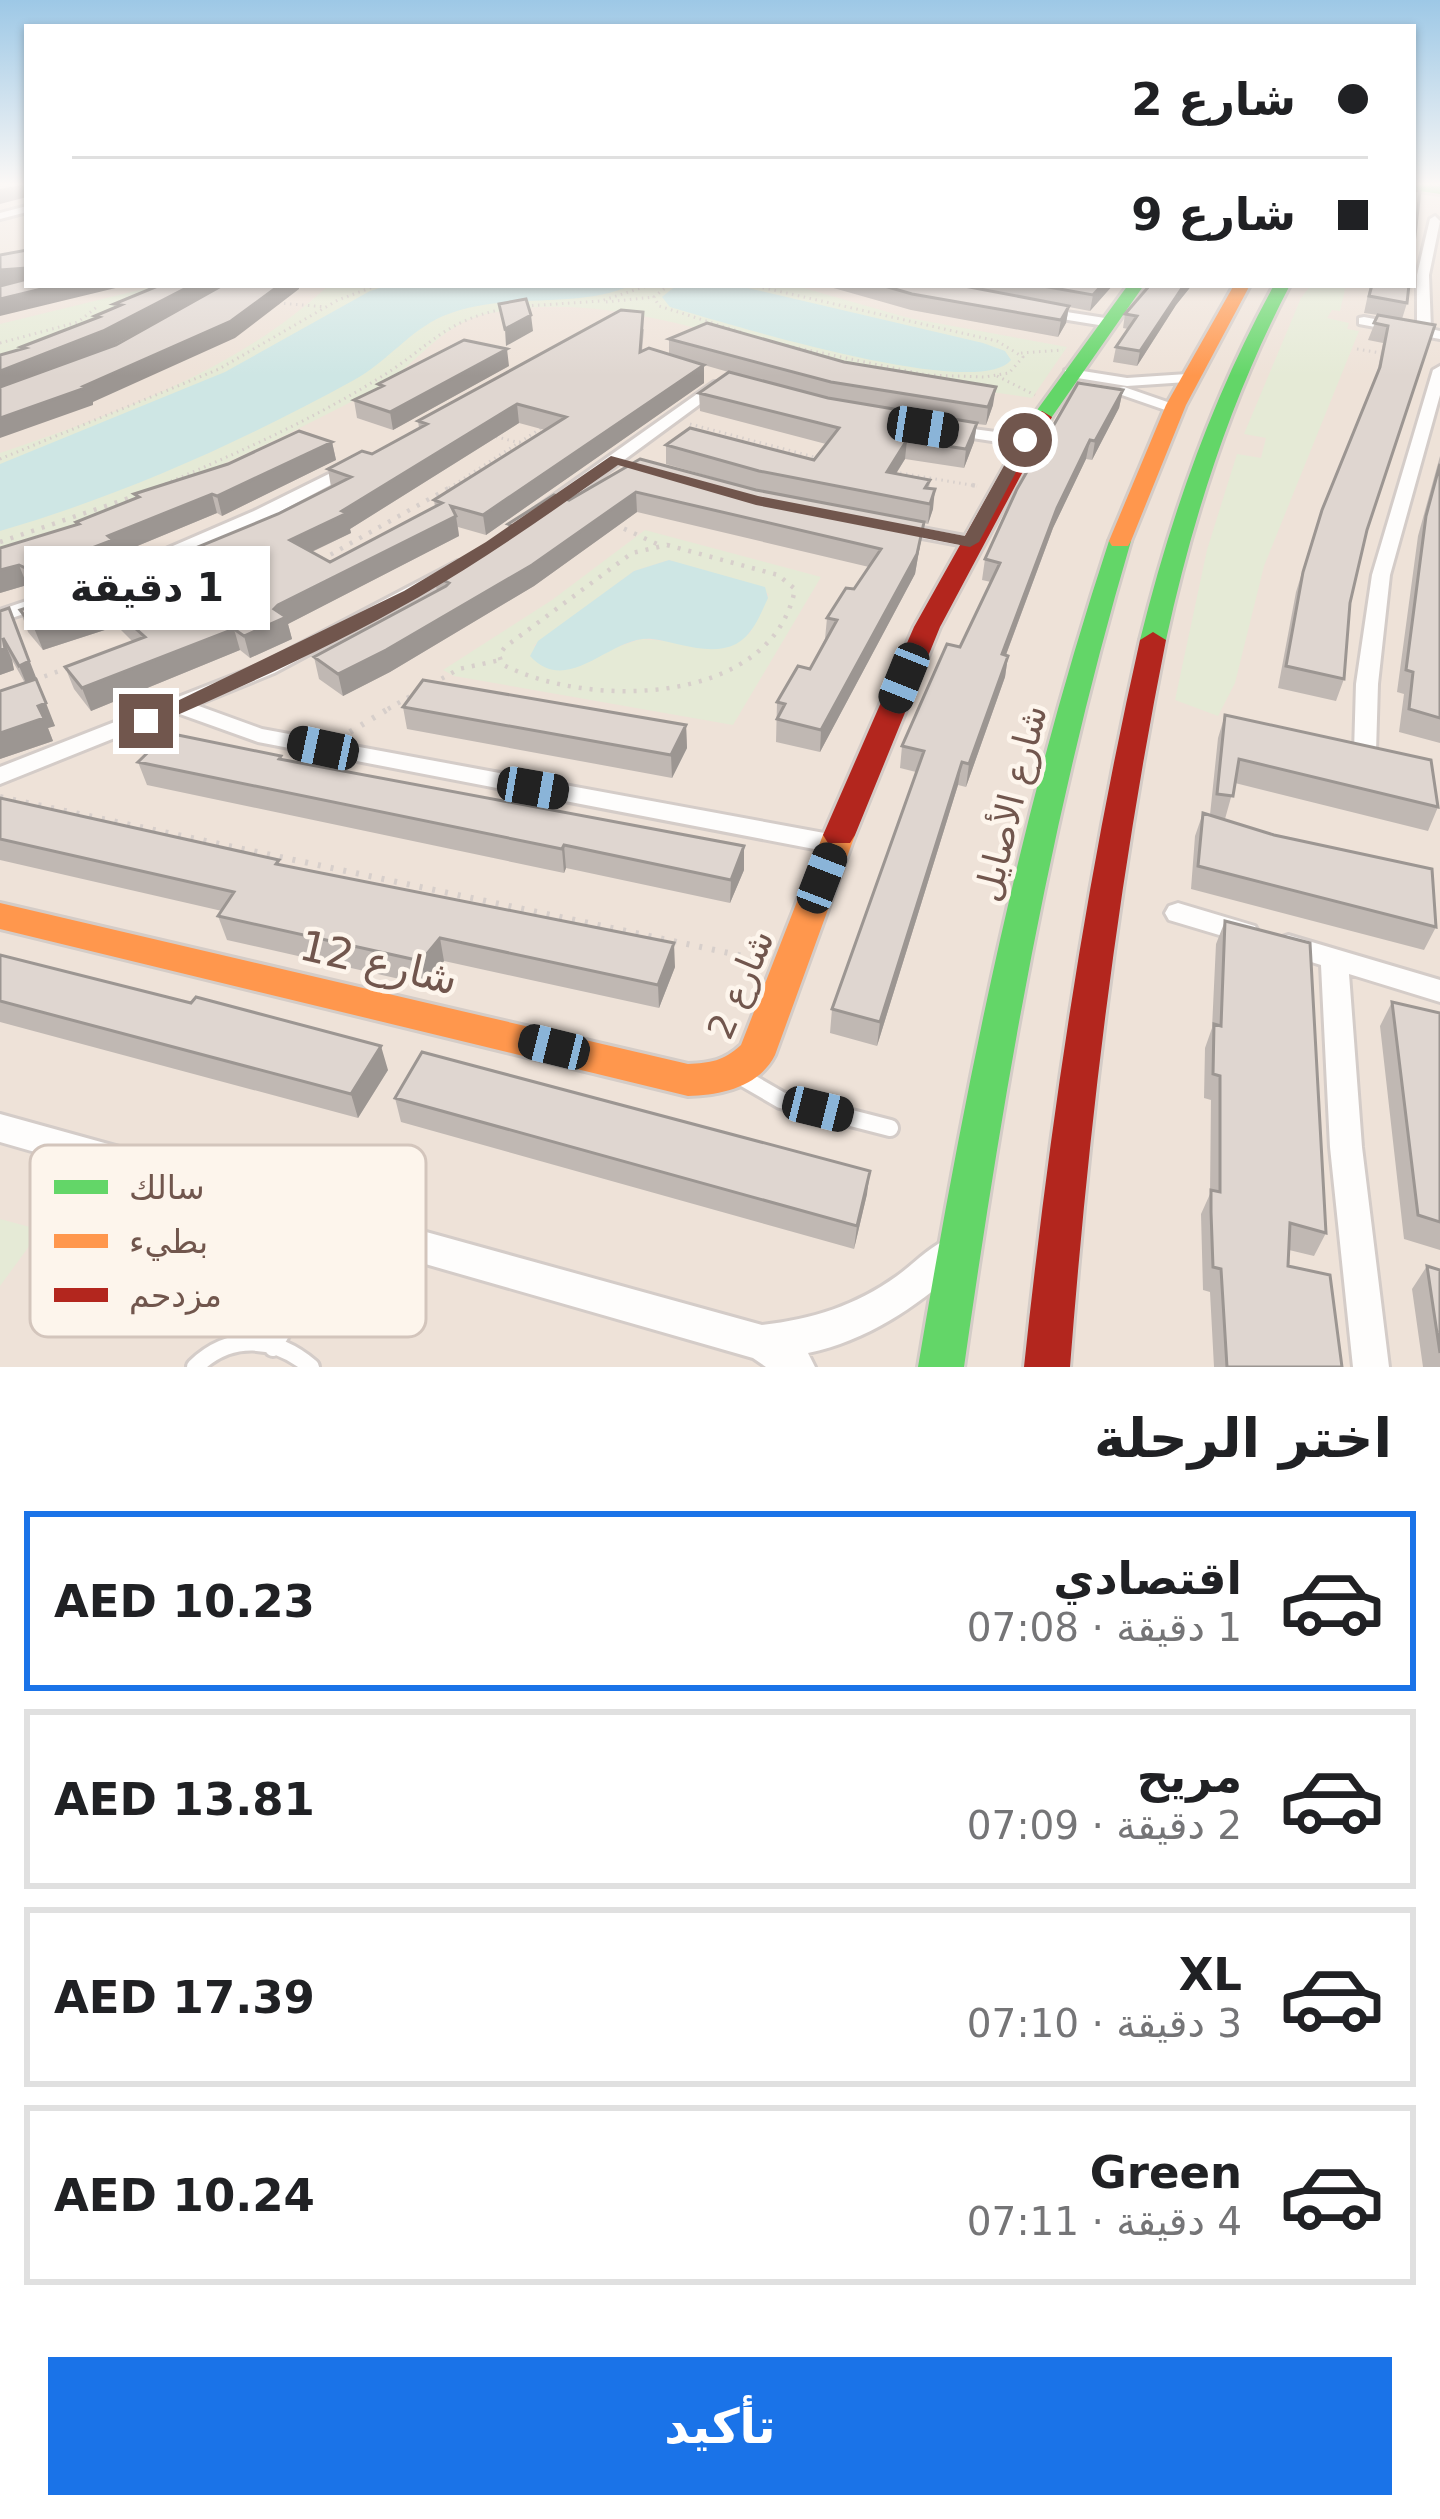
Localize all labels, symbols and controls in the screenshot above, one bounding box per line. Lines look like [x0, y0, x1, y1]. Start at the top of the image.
text: شارع 2 [1131, 73, 1296, 126]
text: شارع 9 [1131, 188, 1296, 241]
car [885, 404, 961, 450]
route start [998, 413, 1052, 467]
callout: 1 دقيقة [23, 547, 269, 631]
text: 1 دقيقة [70, 565, 224, 610]
car [874, 638, 934, 718]
route end [119, 694, 173, 748]
street label: شارع الأصايل [964, 700, 1056, 906]
car [284, 723, 362, 773]
car [494, 764, 572, 812]
car [792, 838, 852, 918]
street label: شارع 12 [295, 921, 462, 1004]
street label: شارع 2 [699, 924, 783, 1045]
car [515, 1021, 593, 1073]
car [779, 1083, 857, 1135]
legend [30, 1145, 426, 1337]
text: سالك [129, 1168, 205, 1207]
text: بطيء [129, 1222, 208, 1261]
text: مزدحم [129, 1276, 222, 1315]
text: اختر الرحلة [1094, 1407, 1392, 1470]
icon: car [1278, 1547, 1386, 1655]
text: اقتصادي [1053, 1552, 1242, 1605]
text: AED 10.23 [54, 1575, 315, 1628]
text: 1 دقيقة · 07:08 [967, 1605, 1242, 1650]
icon: car [1278, 1745, 1386, 1853]
text: مريح [1137, 1750, 1242, 1803]
text: AED 13.81 [54, 1773, 315, 1826]
text: 2 دقيقة · 07:09 [967, 1803, 1242, 1848]
icon: car [1278, 1943, 1386, 2051]
text: XL [1179, 1948, 1242, 2001]
text: AED 17.39 [54, 1971, 315, 2024]
text: 3 دقيقة · 07:10 [967, 2001, 1242, 2046]
icon: car [1278, 2141, 1386, 2249]
text: Green [1090, 2146, 1242, 2199]
text: AED 10.24 [54, 2169, 315, 2222]
text: 4 دقيقة · 07:11 [967, 2199, 1242, 2244]
button: تأكيد [48, 2357, 1392, 2495]

